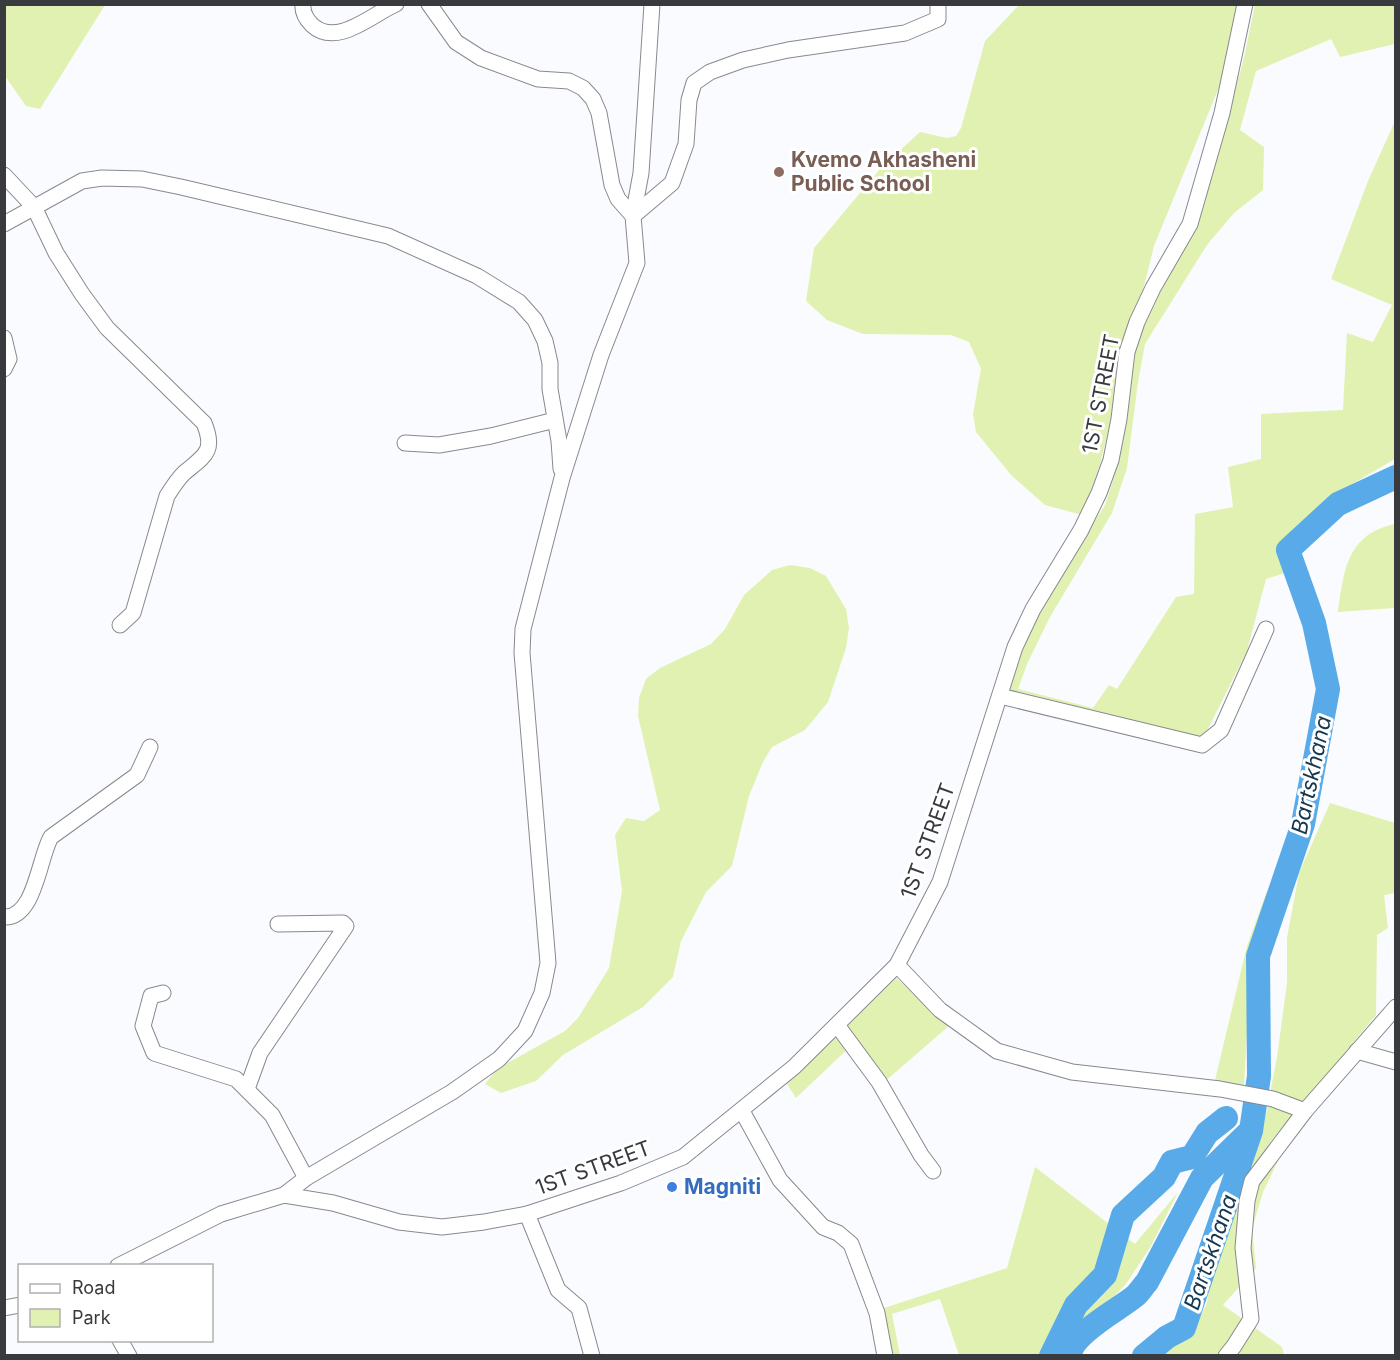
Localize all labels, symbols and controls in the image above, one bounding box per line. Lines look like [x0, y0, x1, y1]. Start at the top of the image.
place label: Kvemo Akhasheni Public School [791, 147, 976, 196]
marker: Kvemo Akhasheni Public School [772, 165, 786, 179]
street label: 1ST STREET [1077, 332, 1124, 456]
water label: Bartskhana [1286, 713, 1336, 837]
street label: 1ST STREET [895, 780, 960, 902]
street label: 1ST STREET [532, 1135, 654, 1200]
place label: Magniti [684, 1174, 761, 1199]
marker: Magniti [665, 1180, 679, 1194]
water label: Bartskhana [1178, 1191, 1242, 1313]
legend [18, 1264, 213, 1342]
text: Road [72, 1277, 115, 1298]
text: Park [72, 1307, 111, 1328]

